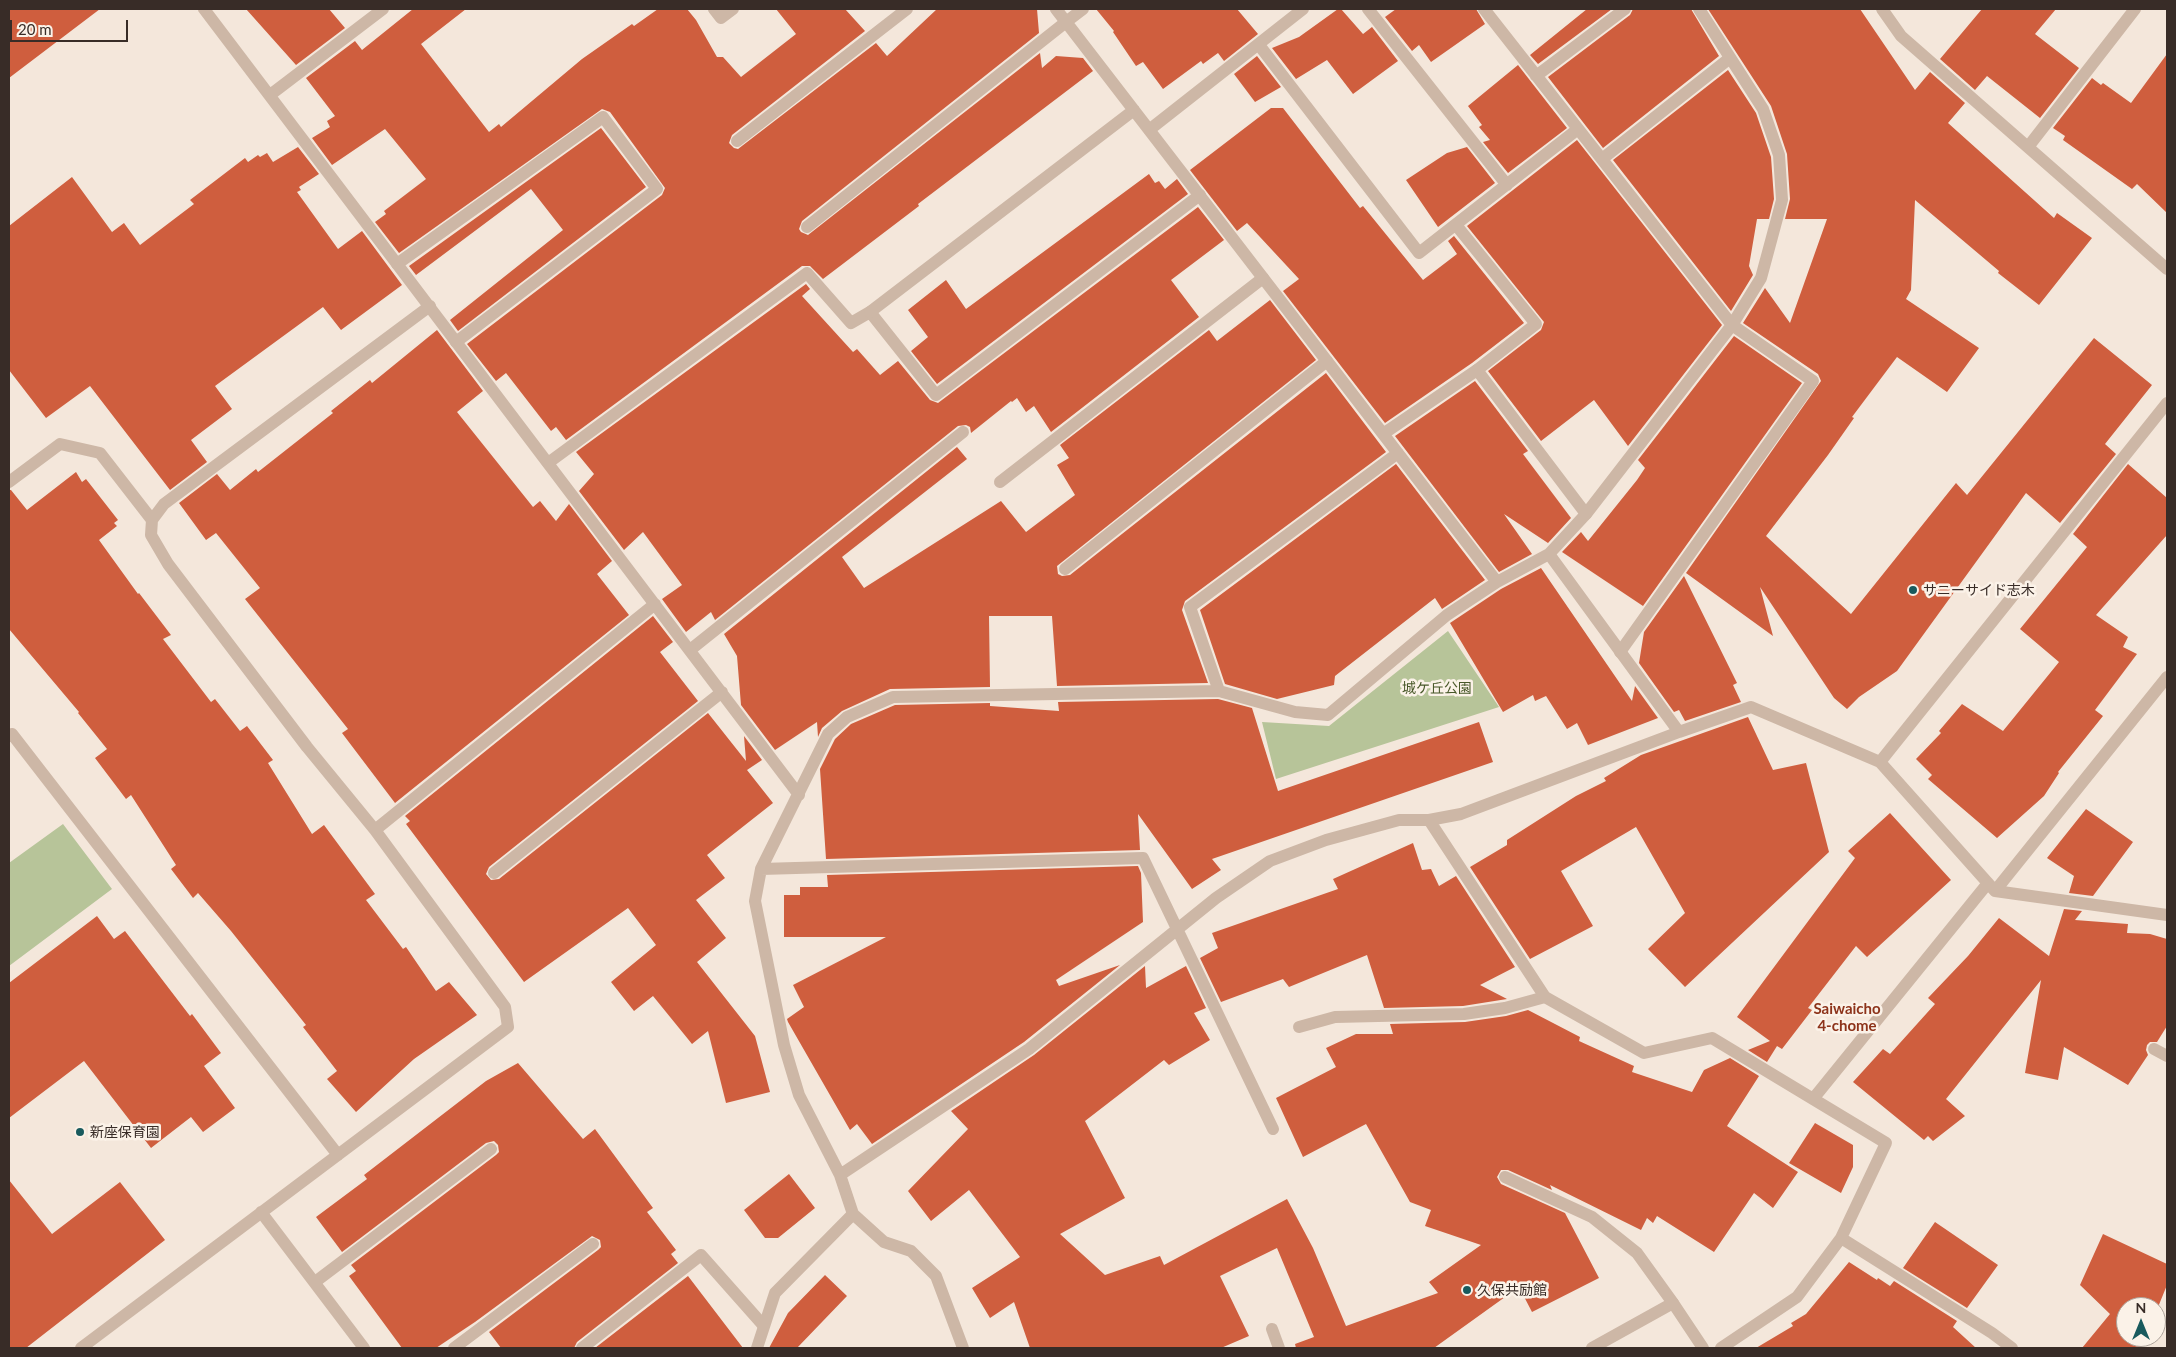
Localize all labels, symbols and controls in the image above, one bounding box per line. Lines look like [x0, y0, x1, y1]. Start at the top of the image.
scale bar [12, 10, 130, 42]
text: 20 m [18, 20, 52, 38]
place label: サニーサイド志木 [1923, 582, 2035, 598]
marker: サニーサイド志木 [1907, 584, 1919, 596]
park label: 城ケ丘公園 [1402, 680, 1472, 696]
district label: Saiwaicho 4-chome [1813, 1000, 1881, 1035]
place label: 新座保育園 [90, 1124, 160, 1140]
marker: 新座保育園 [74, 1126, 86, 1138]
place label: 久保共励館 [1477, 1282, 1547, 1298]
marker: 久保共励館 [1461, 1284, 1473, 1296]
north arrow [2116, 1297, 2166, 1347]
text: N [2136, 1299, 2146, 1316]

